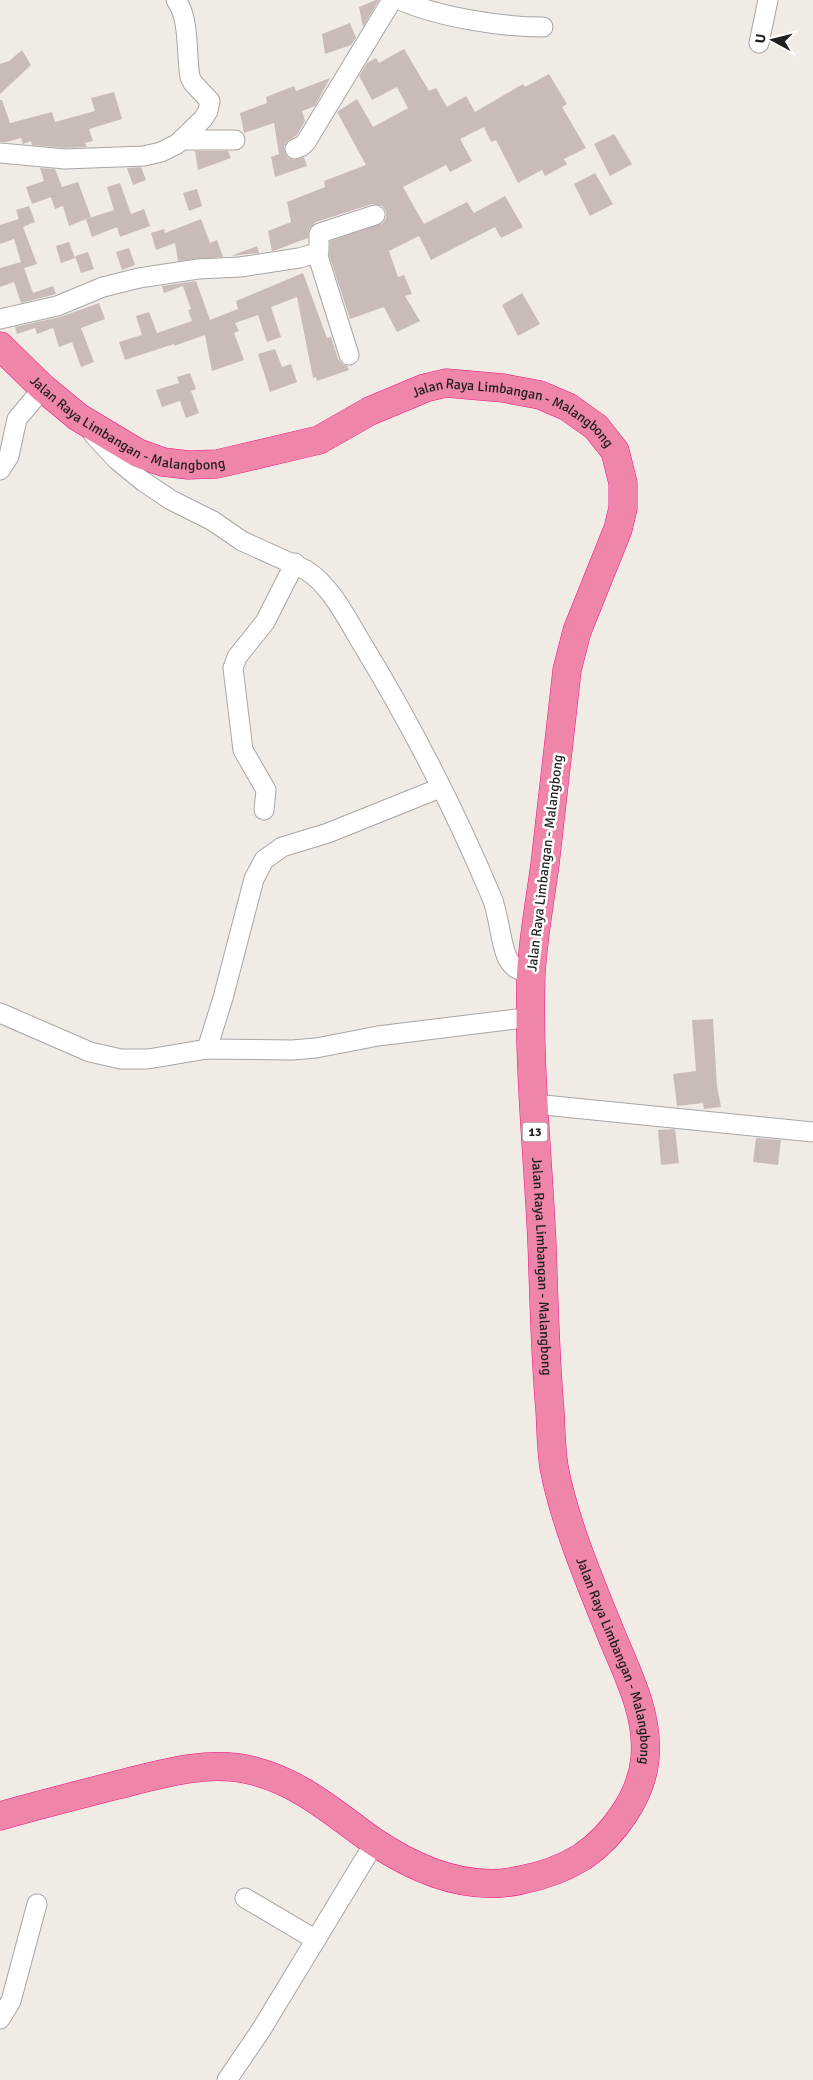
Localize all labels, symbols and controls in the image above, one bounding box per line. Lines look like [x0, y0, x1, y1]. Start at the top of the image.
north arrow [748, 15, 798, 65]
text: U [752, 33, 770, 44]
street label: Jalan Raya Limbangan - Malangbong [27, 372, 227, 473]
street label: Jalan Raya Limbangan - Malangbong [409, 375, 617, 451]
street label: Jalan Raya Limbangan - Malangbong [523, 754, 567, 972]
road number: 13 [522, 1122, 548, 1142]
street label: Jalan Raya Limbangan - Malangbong [528, 1157, 556, 1376]
street label: Jalan Raya Limbangan - Malangbong [573, 1555, 654, 1766]

